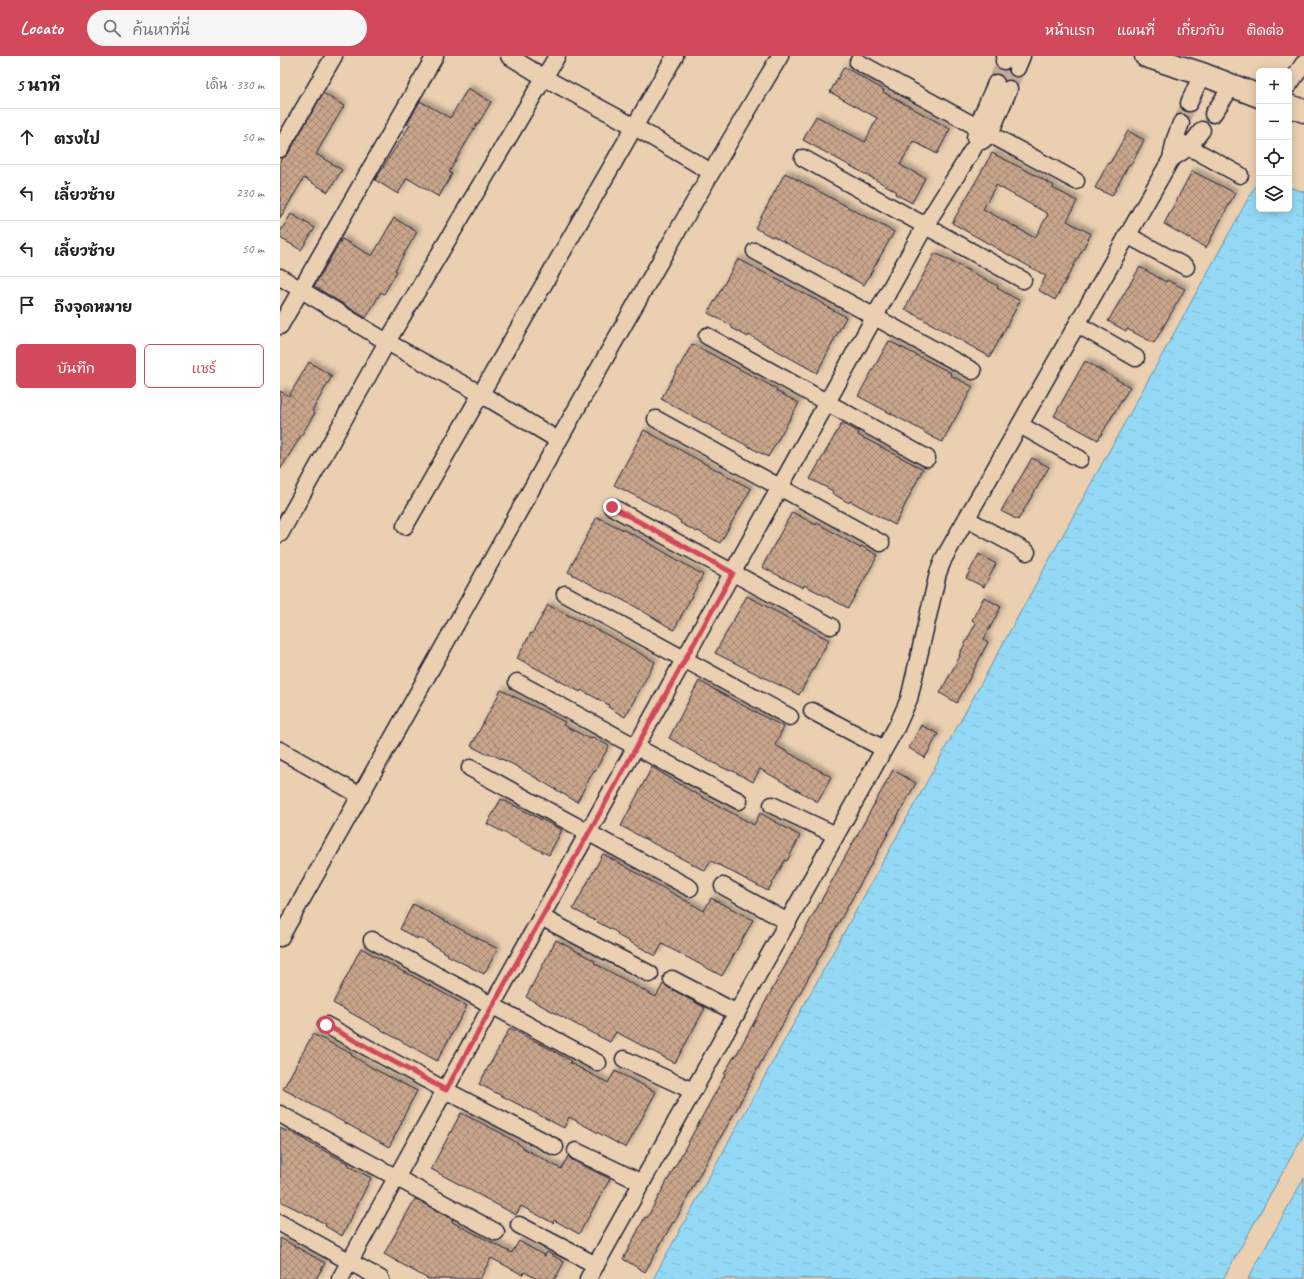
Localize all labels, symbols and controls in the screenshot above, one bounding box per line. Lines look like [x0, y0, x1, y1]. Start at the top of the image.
search box [87, 10, 367, 46]
text: Locato [20, 16, 63, 40]
icon: search [101, 17, 123, 39]
text: ค้นหาที่นี่ [133, 21, 190, 40]
text: หน้าแรก [1045, 22, 1095, 39]
text: แผนที่ [1117, 22, 1155, 39]
text: เกี่ยวกับ [1177, 22, 1224, 39]
text: ติดต่อ [1246, 22, 1284, 39]
map controls [1256, 68, 1292, 212]
button: + [1256, 68, 1292, 104]
text: 5 นาที [16, 75, 60, 96]
text: เดิน · 330 m [206, 77, 264, 93]
button: − [1256, 104, 1292, 140]
icon: ahead [16, 126, 38, 148]
text: 50 m [242, 129, 264, 145]
text: ตรงไป [54, 130, 100, 149]
button: locate [1256, 140, 1292, 176]
button: layers [1256, 176, 1292, 212]
icon: left [16, 182, 38, 204]
text: 230 m [236, 185, 264, 201]
text: เลี้ยวซ้าย [54, 186, 115, 205]
icon: left [16, 238, 38, 260]
text: 50 m [242, 241, 264, 257]
text: เลี้ยวซ้าย [54, 242, 115, 261]
icon: arrive [16, 294, 38, 316]
text: ถึงจุดหมาย [54, 298, 132, 317]
button: บันทึก [16, 344, 136, 388]
button: แชร์ [144, 344, 264, 388]
route end [603, 498, 621, 516]
route start [317, 1016, 335, 1034]

